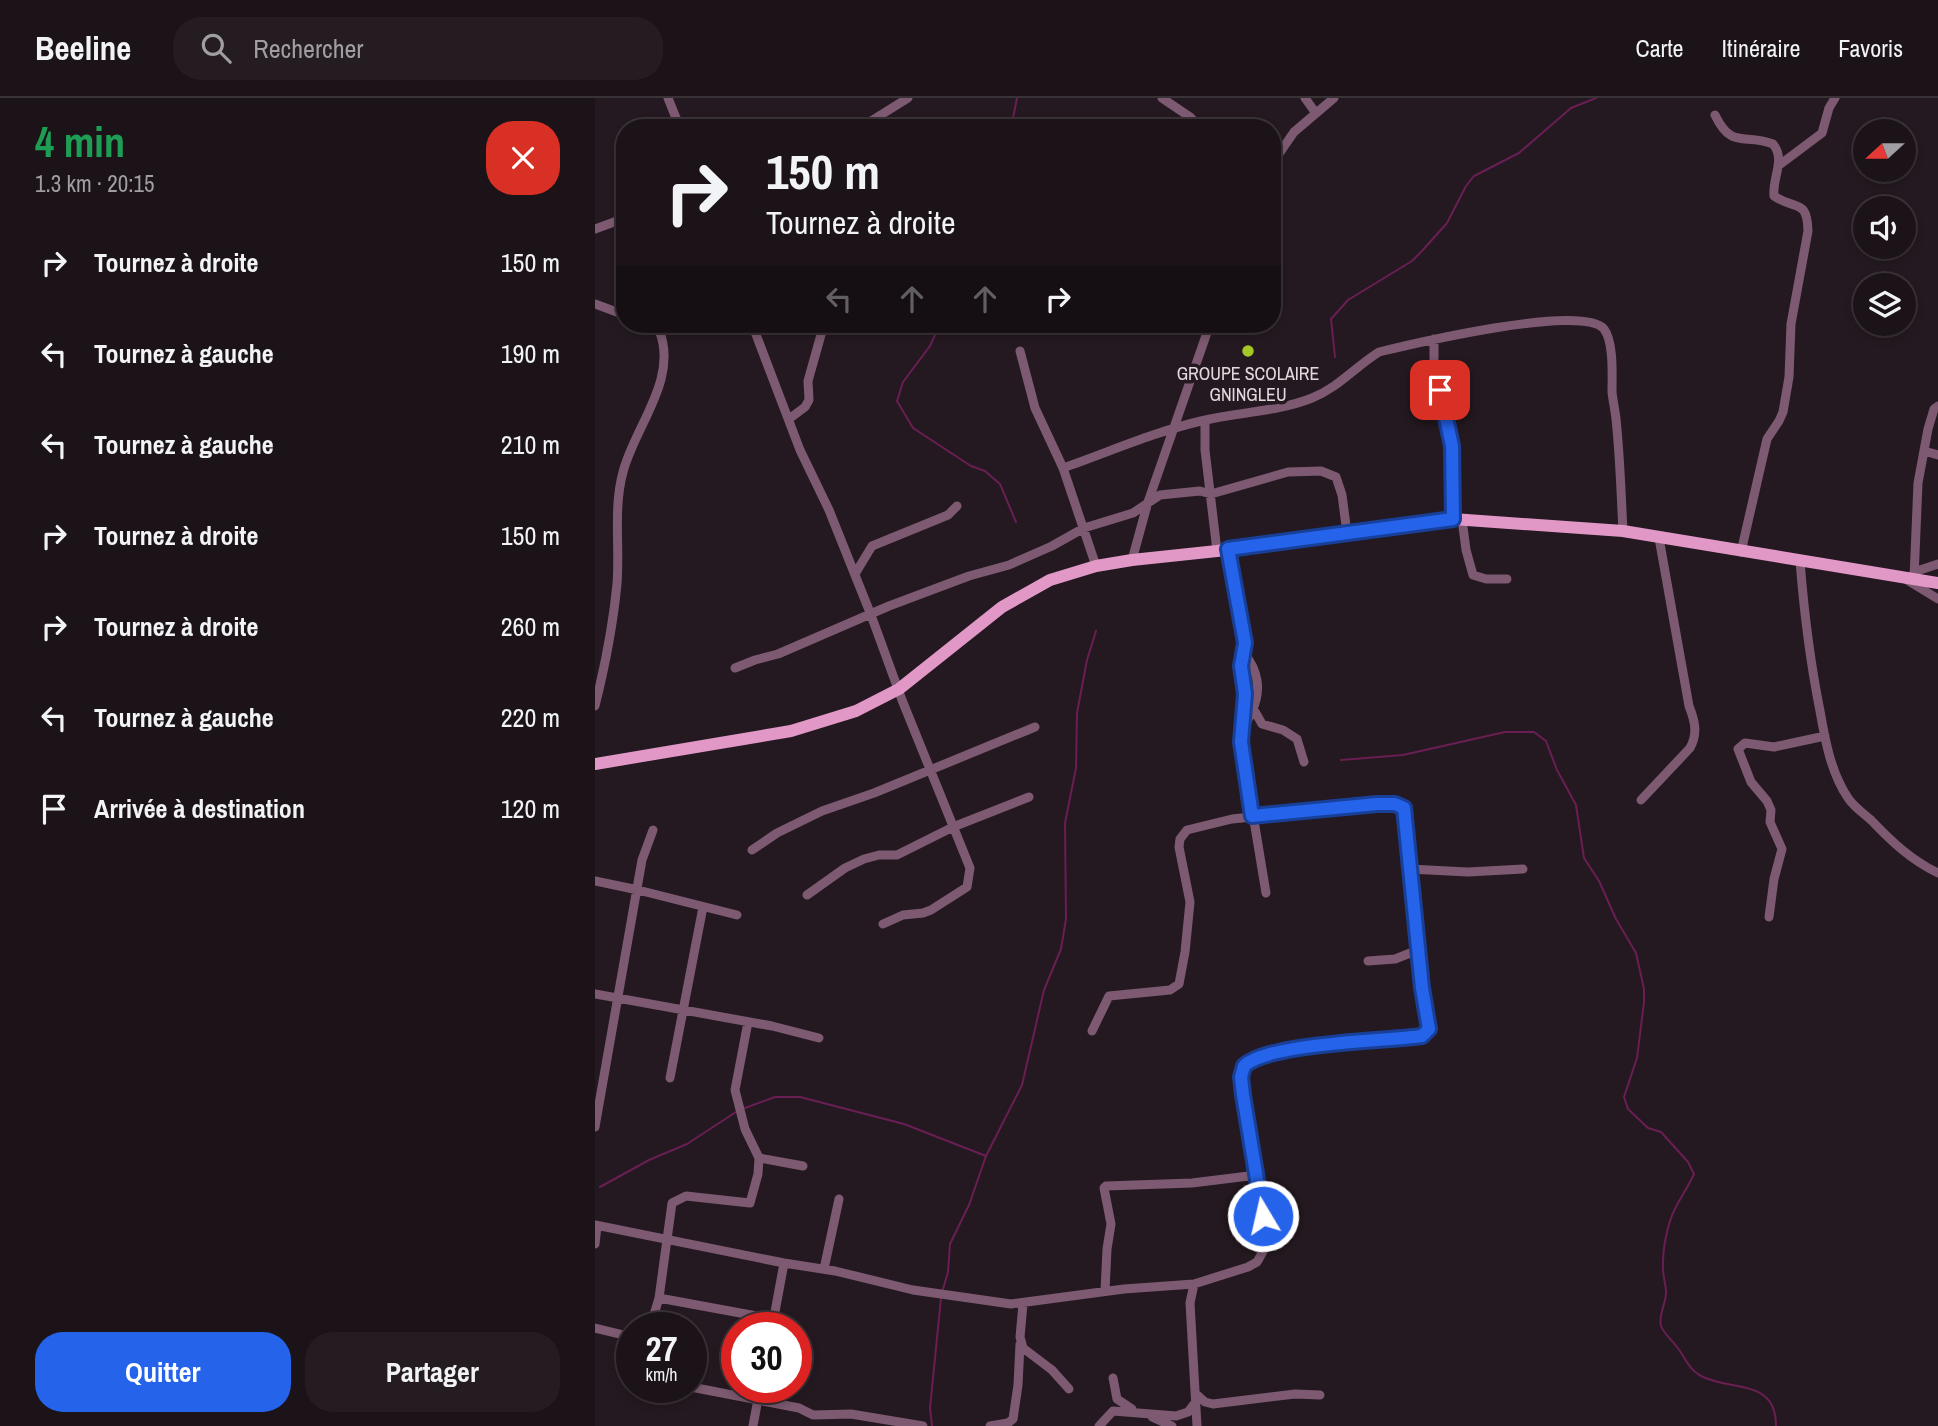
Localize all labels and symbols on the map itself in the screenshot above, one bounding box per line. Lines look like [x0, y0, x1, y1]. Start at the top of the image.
north arrow [1853, 119, 1916, 182]
marker: GROUPE SCOLAIRE GNINGLEU [1240, 343, 1256, 359]
pin [1410, 360, 1470, 420]
place label: GROUPE SCOLAIRE GNINGLEU [1177, 361, 1319, 407]
position arrow [1226, 1179, 1300, 1253]
speed limit sign: 30 [721, 1312, 812, 1403]

